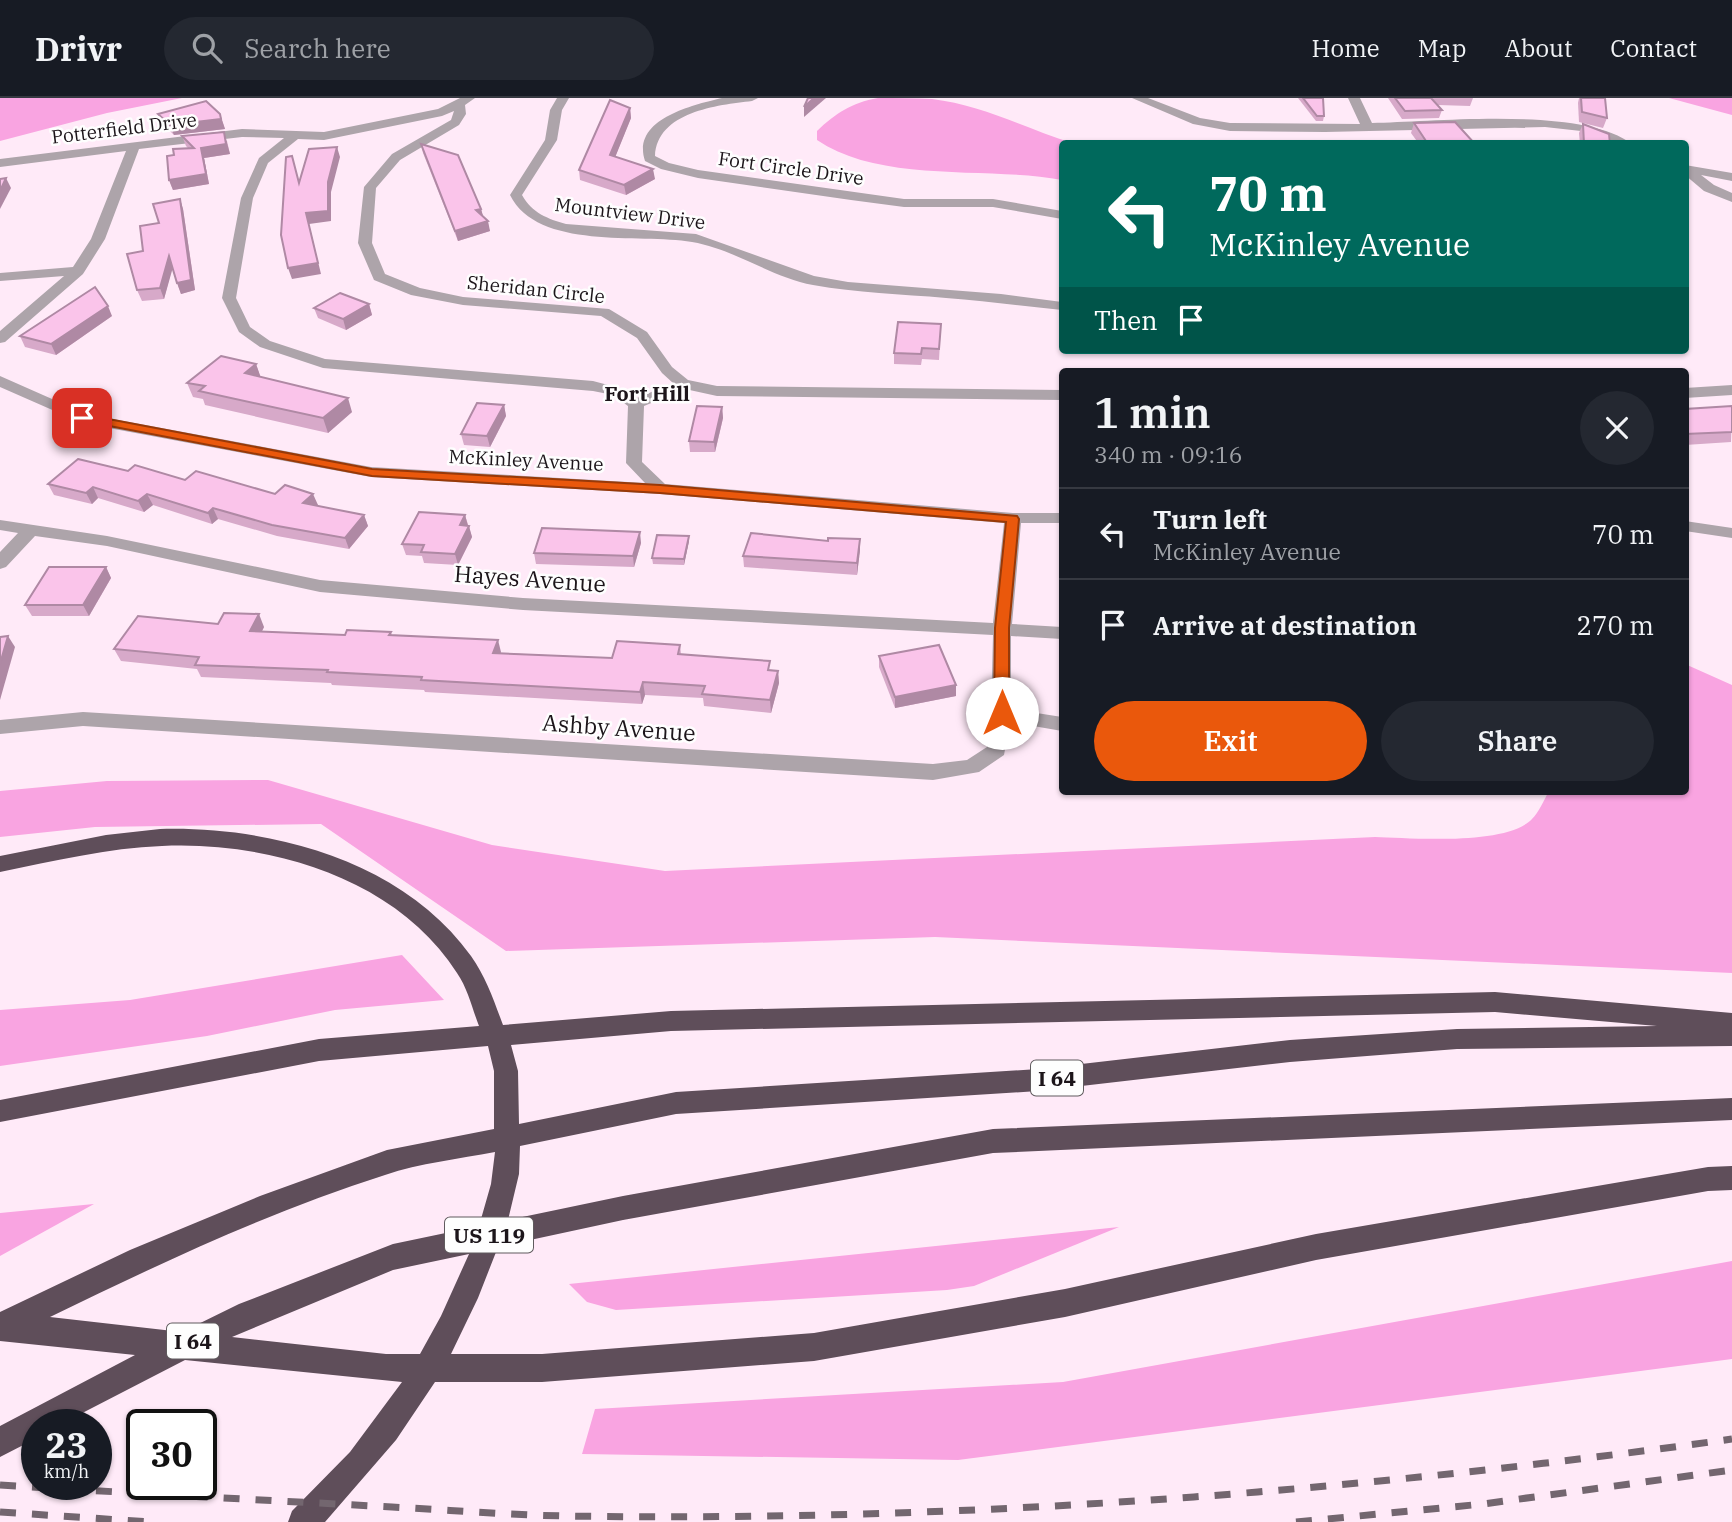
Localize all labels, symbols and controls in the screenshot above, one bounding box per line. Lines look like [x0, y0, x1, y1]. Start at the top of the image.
search box [164, 17, 654, 80]
text: Drivr [35, 27, 122, 70]
icon: search [188, 29, 226, 67]
text: Search here [244, 31, 391, 65]
text: Home [1312, 32, 1380, 64]
text: Map [1418, 32, 1466, 64]
text: About [1504, 32, 1572, 64]
text: Contact [1610, 32, 1697, 64]
street label: Potterfield Drive [50, 107, 198, 149]
street label: Fort Circle Drive [717, 146, 865, 190]
text: 70 m [1209, 161, 1327, 224]
icon: left [1094, 168, 1185, 259]
street label: Mountview Drive [553, 192, 707, 234]
text: McKinley Avenue [1209, 223, 1470, 265]
street label: Sheridan Circle [466, 270, 606, 308]
icon: arrive [1172, 301, 1210, 339]
text: Then [1094, 303, 1158, 337]
district label: Fort Hill [604, 379, 690, 407]
text: 1 min [1094, 385, 1211, 440]
pin [52, 388, 112, 448]
button: close [1580, 391, 1654, 465]
icon: arrive [63, 399, 101, 437]
text: 340 m · 09:16 [1094, 439, 1243, 469]
street label: McKinley Avenue [448, 444, 604, 476]
text: Turn left [1153, 502, 1267, 536]
icon: left [1094, 515, 1132, 553]
text: 70 m [1592, 517, 1654, 551]
text: McKinley Avenue [1153, 536, 1341, 566]
street label: Hayes Avenue [453, 558, 607, 598]
icon: arrive [1094, 606, 1132, 644]
text: Arrive at destination [1153, 608, 1417, 642]
text: 270 m [1576, 608, 1654, 642]
position arrow [965, 676, 1039, 750]
button: Exit [1094, 701, 1367, 781]
button: Share [1381, 701, 1654, 781]
street label: Ashby Avenue [541, 707, 697, 747]
road number: I 64 [1031, 1060, 1083, 1096]
road number: US 119 [445, 1218, 533, 1252]
road number: I 64 [167, 1324, 219, 1358]
speed limit sign: 30 [126, 1409, 217, 1500]
text: 23 [45, 1422, 88, 1468]
text: km/h [44, 1460, 89, 1483]

